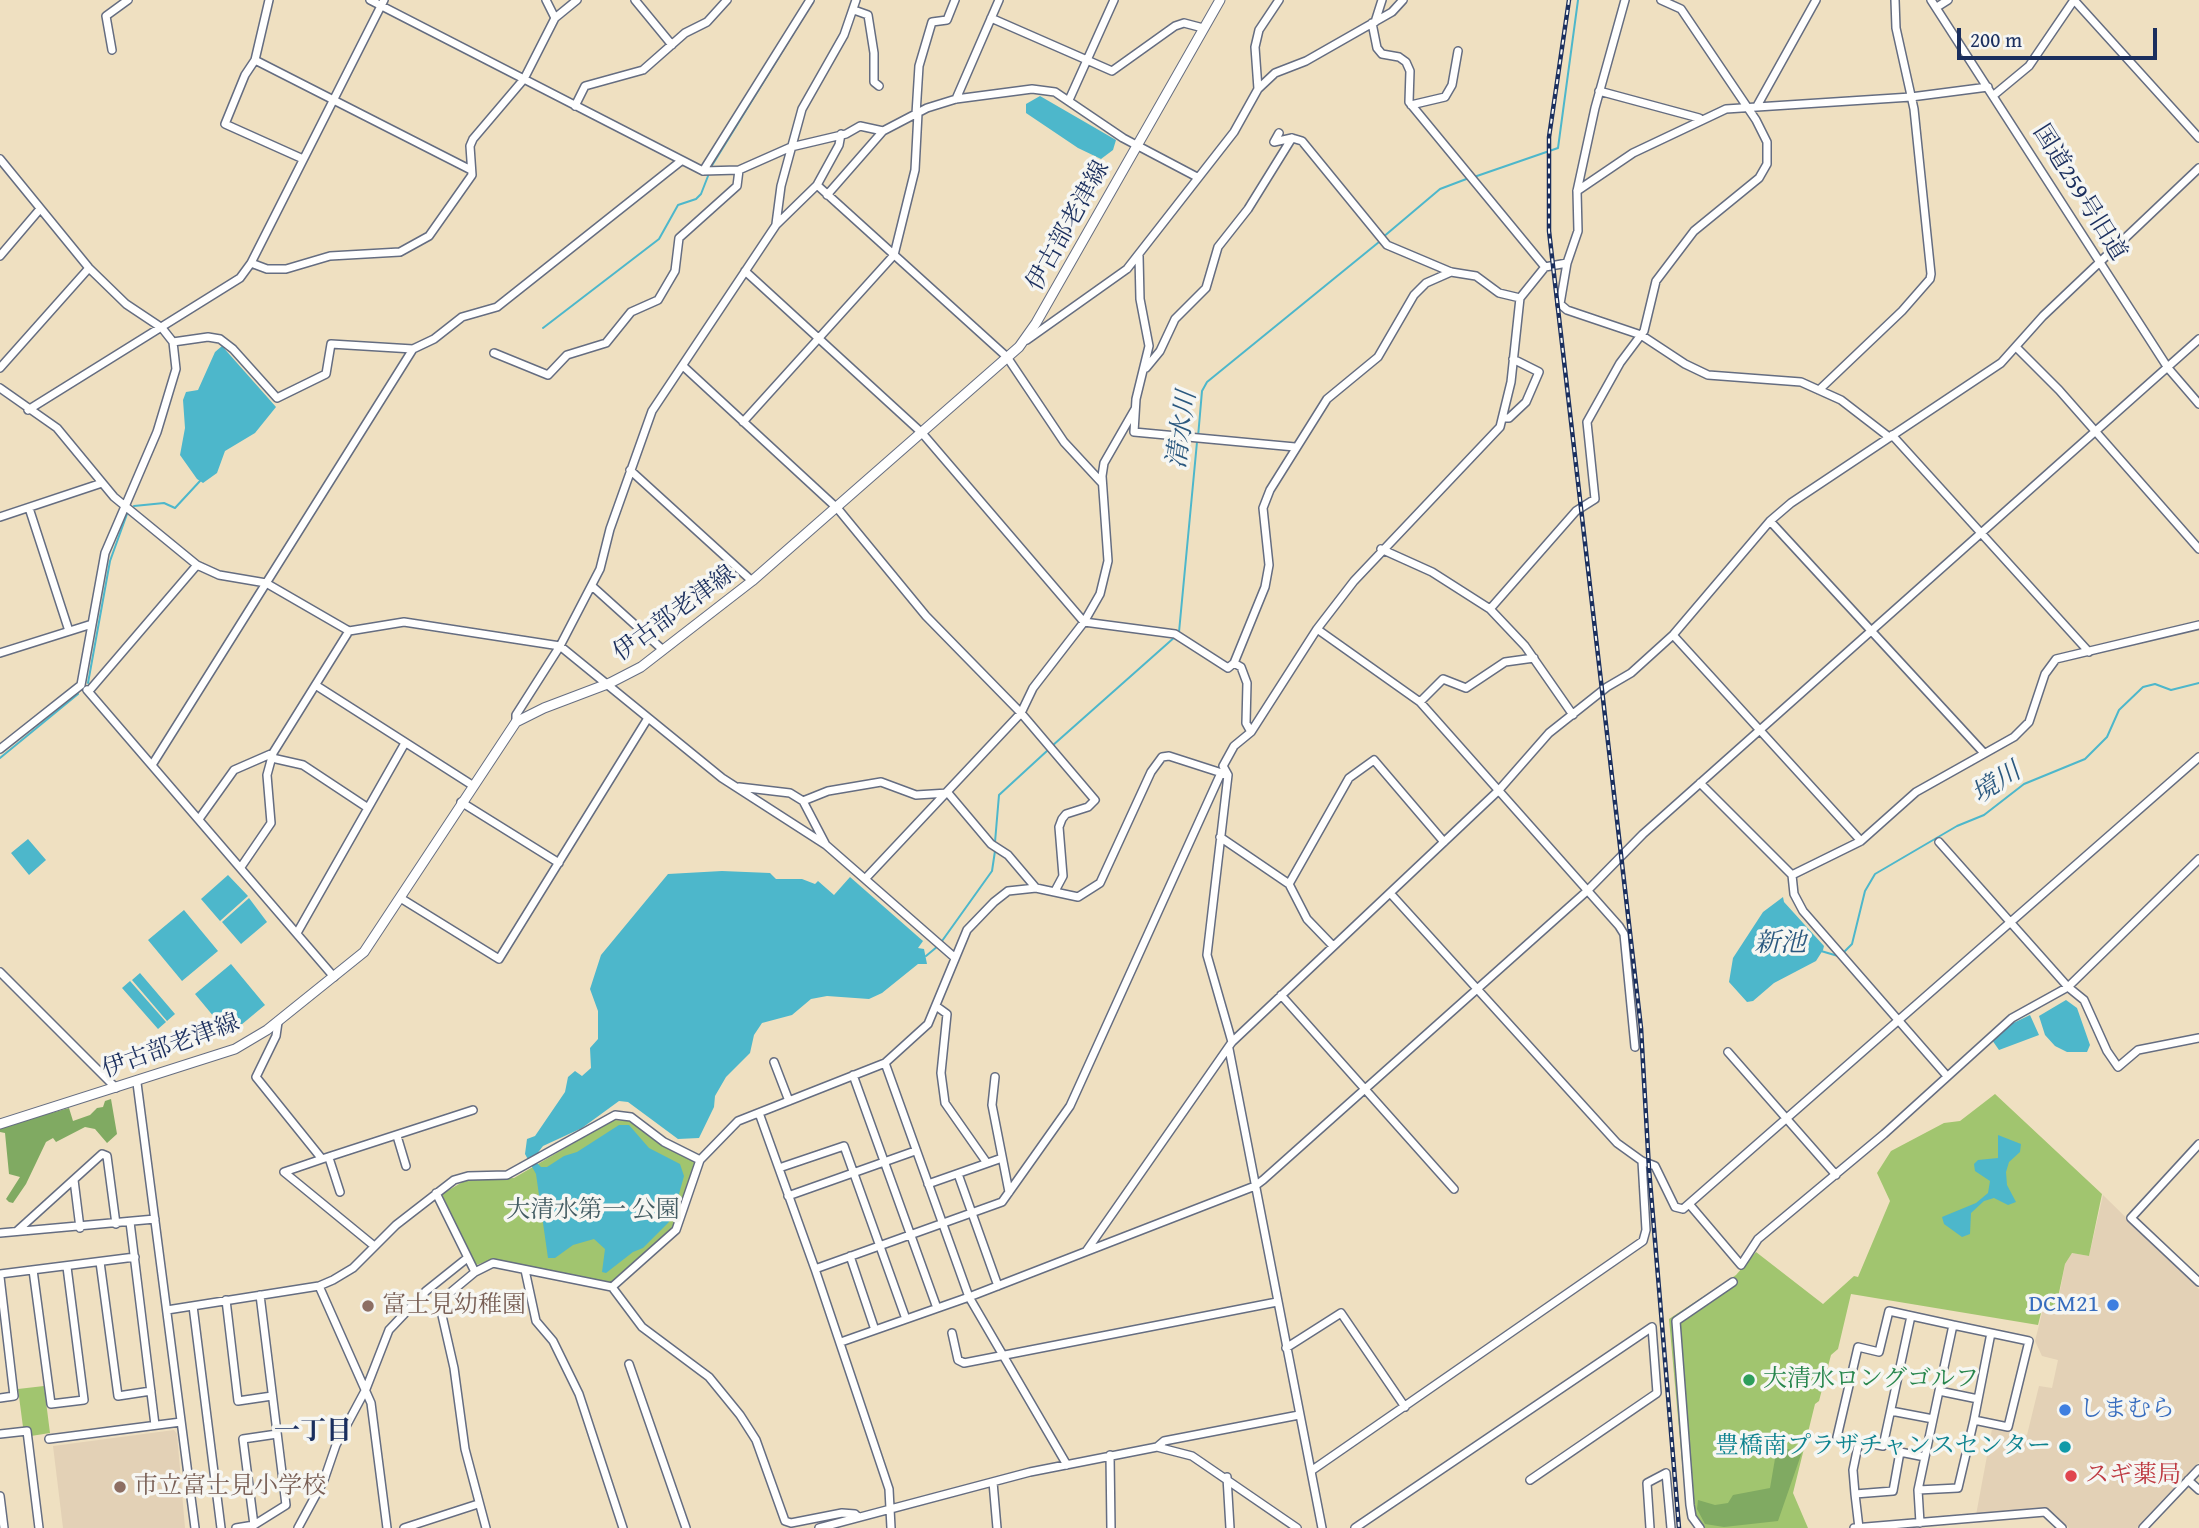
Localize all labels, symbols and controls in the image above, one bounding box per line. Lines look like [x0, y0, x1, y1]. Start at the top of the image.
scale bar [1961, 14, 2160, 58]
text: 200 m [1970, 24, 2022, 55]
street label: 国道259号旧道 [2026, 120, 2132, 266]
street label: 伊古部老津線 [1021, 156, 1117, 296]
water label: 清水川 [1162, 389, 1204, 471]
street label: 伊古部老津線 [608, 560, 742, 668]
water label: 境川 [1967, 757, 2027, 811]
water label: 新池 [1754, 928, 1806, 960]
street label: 伊古部老津線 [98, 1009, 244, 1085]
park label: 大清水第一 公園 [506, 1197, 680, 1225]
place label: DCM21 [2029, 1291, 2099, 1319]
place label: 富士見幼稚園 [382, 1292, 526, 1320]
marker: DCM21 [2105, 1297, 2121, 1313]
marker: 富士見幼稚園 [360, 1298, 376, 1314]
place label: 大清水ロングゴルフ [1763, 1366, 1979, 1394]
marker: 大清水ロングゴルフ [1741, 1372, 1757, 1388]
place label: しまむら [2079, 1396, 2175, 1424]
marker: しまむら [2057, 1402, 2073, 1418]
district label: 一丁目 [274, 1416, 352, 1448]
place label: 豊橋南プラザチャンスセンター [1715, 1433, 2051, 1461]
marker: 豊橋南プラザチャンスセンター [2057, 1439, 2073, 1455]
place label: スギ薬局 [2085, 1462, 2181, 1490]
marker: スギ薬局 [2063, 1468, 2079, 1484]
place label: 市立富士見小学校 [134, 1473, 326, 1501]
marker: 市立富士見小学校 [112, 1479, 128, 1495]

